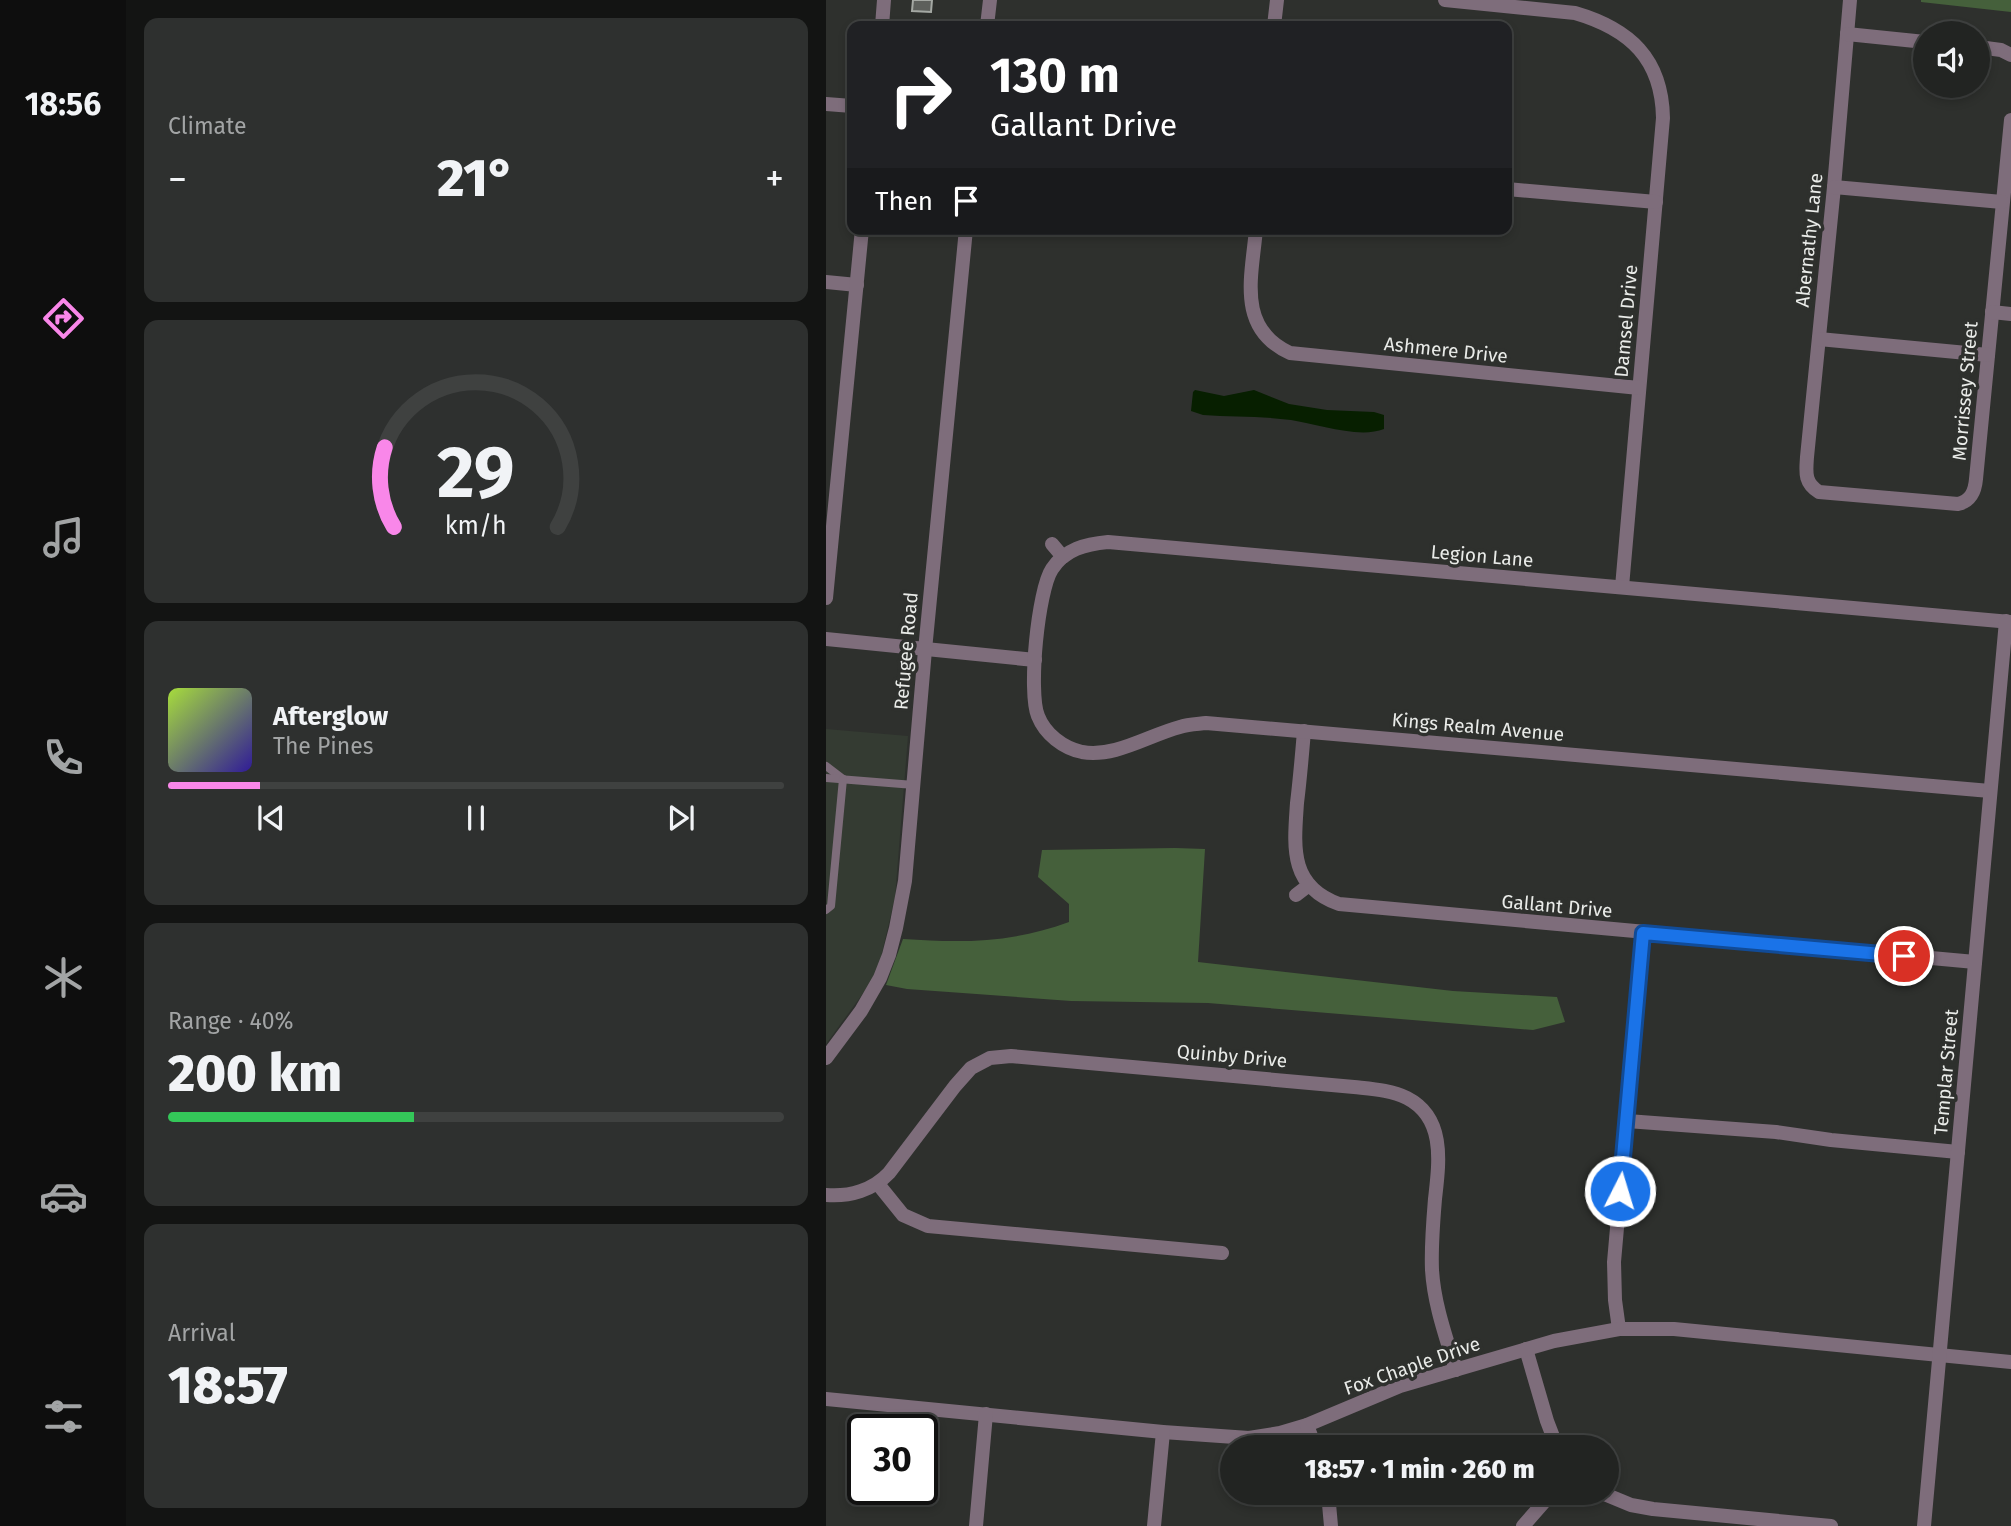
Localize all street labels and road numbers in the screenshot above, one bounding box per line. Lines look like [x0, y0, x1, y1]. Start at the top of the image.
street label: Abernathy Lane [1791, 172, 1827, 308]
street label: Damsel Drive [1610, 264, 1642, 378]
street label: Morrissey Street [1947, 320, 1983, 462]
street label: Ashmere Drive [1383, 332, 1509, 368]
street label: Legion Lane [1430, 540, 1534, 572]
street label: Refugee Road [889, 591, 923, 711]
street label: Kings Realm Avenue [1391, 708, 1565, 746]
street label: Gallant Drive [1501, 890, 1613, 922]
street label: Templar Street [1929, 1008, 1963, 1136]
street label: Quinby Drive [1176, 1040, 1288, 1072]
street label: Fox Chaple Drive [1341, 1332, 1483, 1400]

